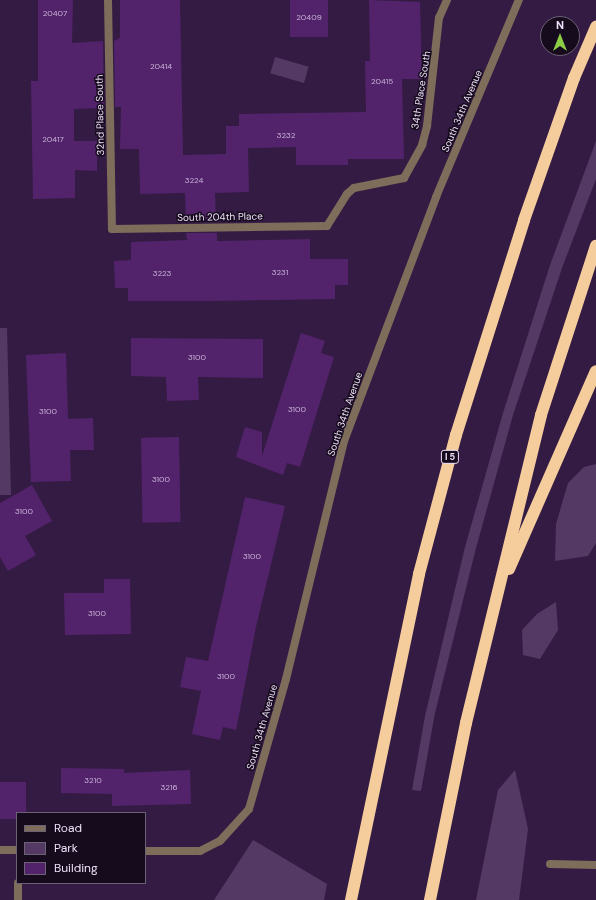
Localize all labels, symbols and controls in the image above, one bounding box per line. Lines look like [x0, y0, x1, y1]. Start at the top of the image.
house number: 20407 [43, 9, 67, 19]
house number: 20409 [296, 13, 322, 23]
north arrow [540, 16, 580, 56]
text: N [556, 18, 564, 32]
street label: 34th Place South [409, 50, 433, 130]
house number: 20414 [150, 62, 172, 72]
street label: South 34th Avenue [439, 68, 485, 154]
street label: 32nd Place South [93, 74, 107, 156]
house number: 20415 [371, 77, 393, 87]
house number: 3232 [277, 131, 295, 141]
house number: 20417 [42, 135, 64, 145]
house number: 3224 [185, 176, 203, 186]
street label: South 204th Place [177, 210, 263, 224]
house number: 3231 [272, 268, 288, 278]
house number: 3223 [153, 269, 171, 279]
house number: 3100 [188, 353, 206, 363]
street label: South 34th Avenue [325, 370, 365, 458]
house number: 3100 [288, 405, 306, 415]
house number: 3100 [39, 407, 57, 417]
road number: I 5 [440, 450, 460, 464]
house number: 3100 [152, 475, 170, 485]
house number: 3100 [15, 507, 33, 517]
house number: 3100 [243, 552, 261, 562]
house number: 3100 [88, 609, 106, 619]
house number: 3100 [217, 672, 235, 682]
street label: South 34th Avenue [244, 683, 280, 771]
house number: 3210 [84, 776, 102, 786]
house number: 3216 [161, 783, 177, 793]
legend [16, 812, 146, 884]
text: Road [54, 820, 82, 836]
text: Park [54, 840, 78, 856]
text: Building [54, 860, 98, 876]

